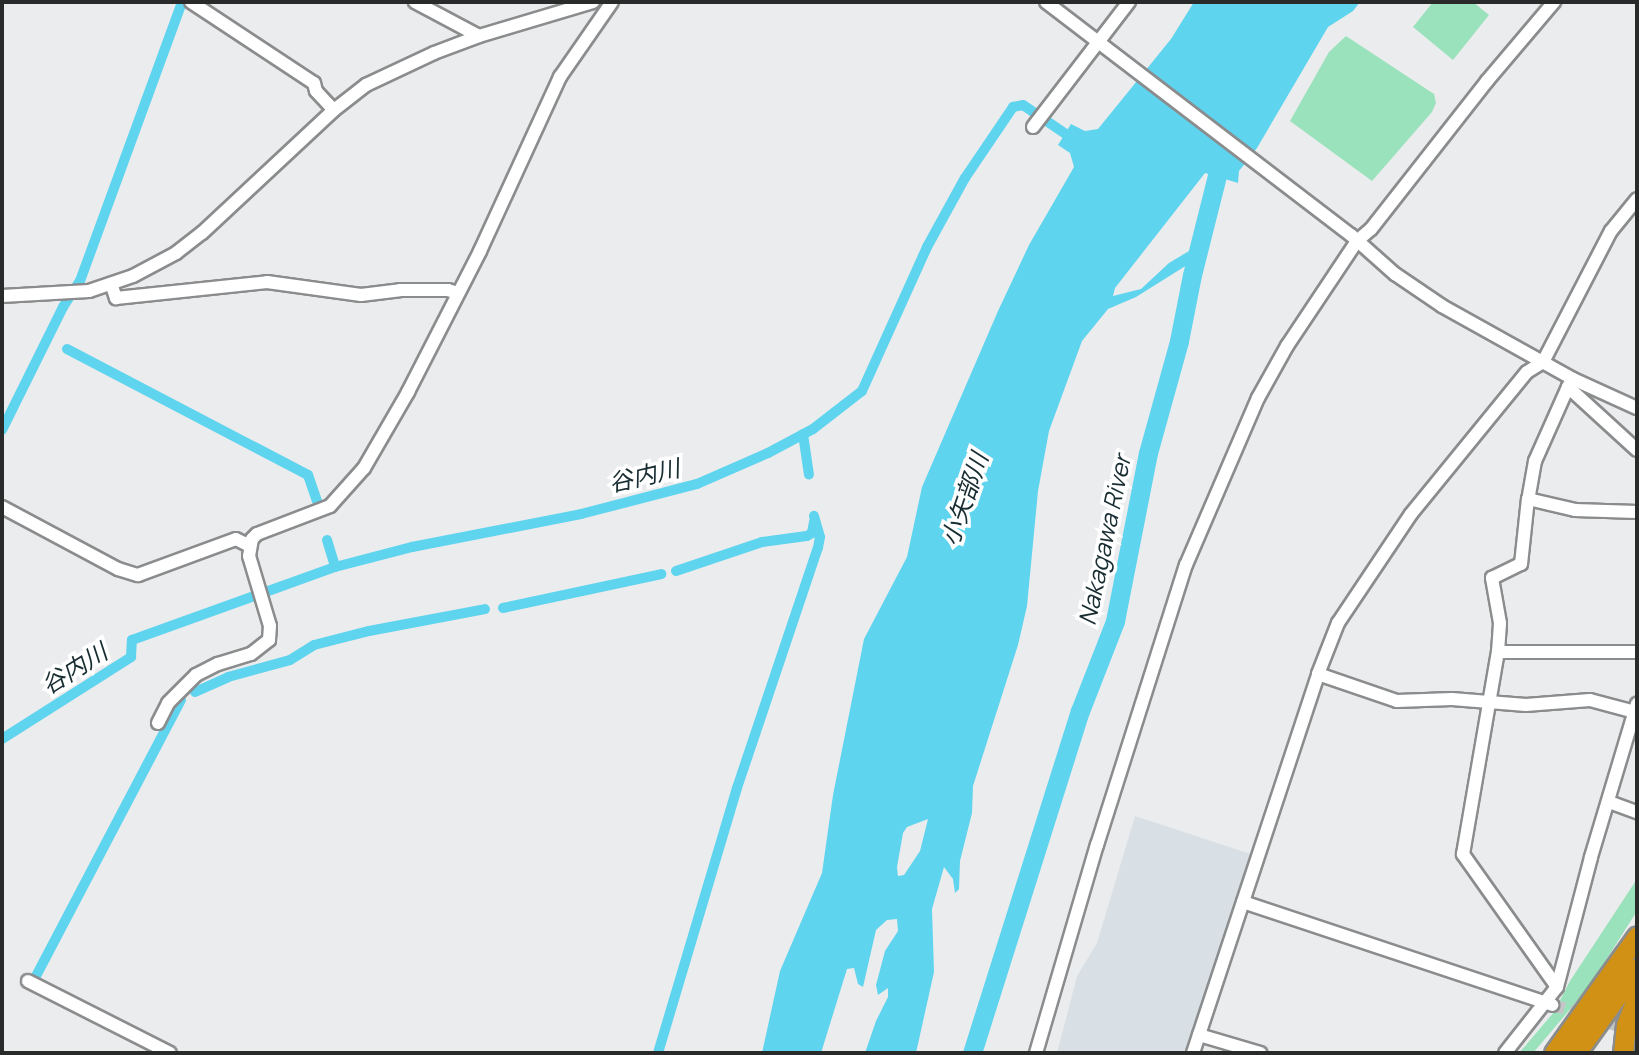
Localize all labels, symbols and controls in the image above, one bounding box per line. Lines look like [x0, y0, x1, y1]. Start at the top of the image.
water label: 小矢部川 [935, 449, 993, 549]
water label: Nakagawa River [1072, 452, 1136, 628]
water label: 谷内川 [606, 453, 682, 497]
water label: 谷内川 [36, 637, 112, 699]

